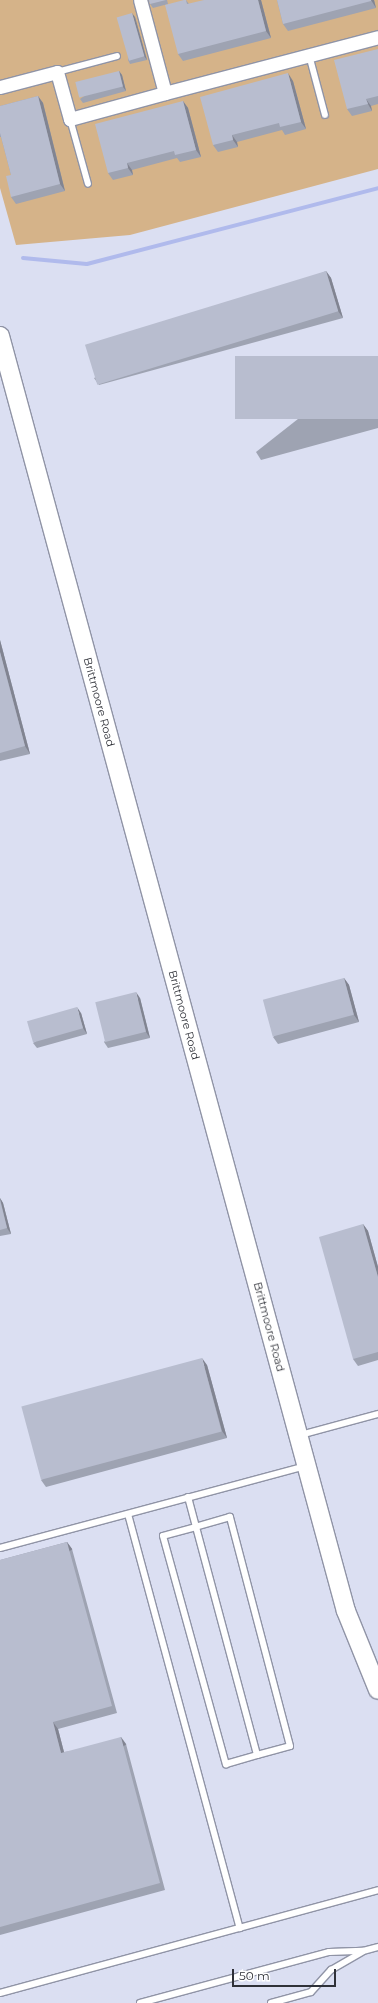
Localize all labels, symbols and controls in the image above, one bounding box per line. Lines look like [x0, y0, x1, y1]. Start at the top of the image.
street label: Brittmoore Road [81, 656, 117, 748]
street label: Brittmoore Road [166, 969, 202, 1061]
street label: Brittmoore Road [251, 1281, 287, 1373]
scale bar [234, 1961, 338, 1987]
text: 50 m [239, 1968, 270, 1983]

